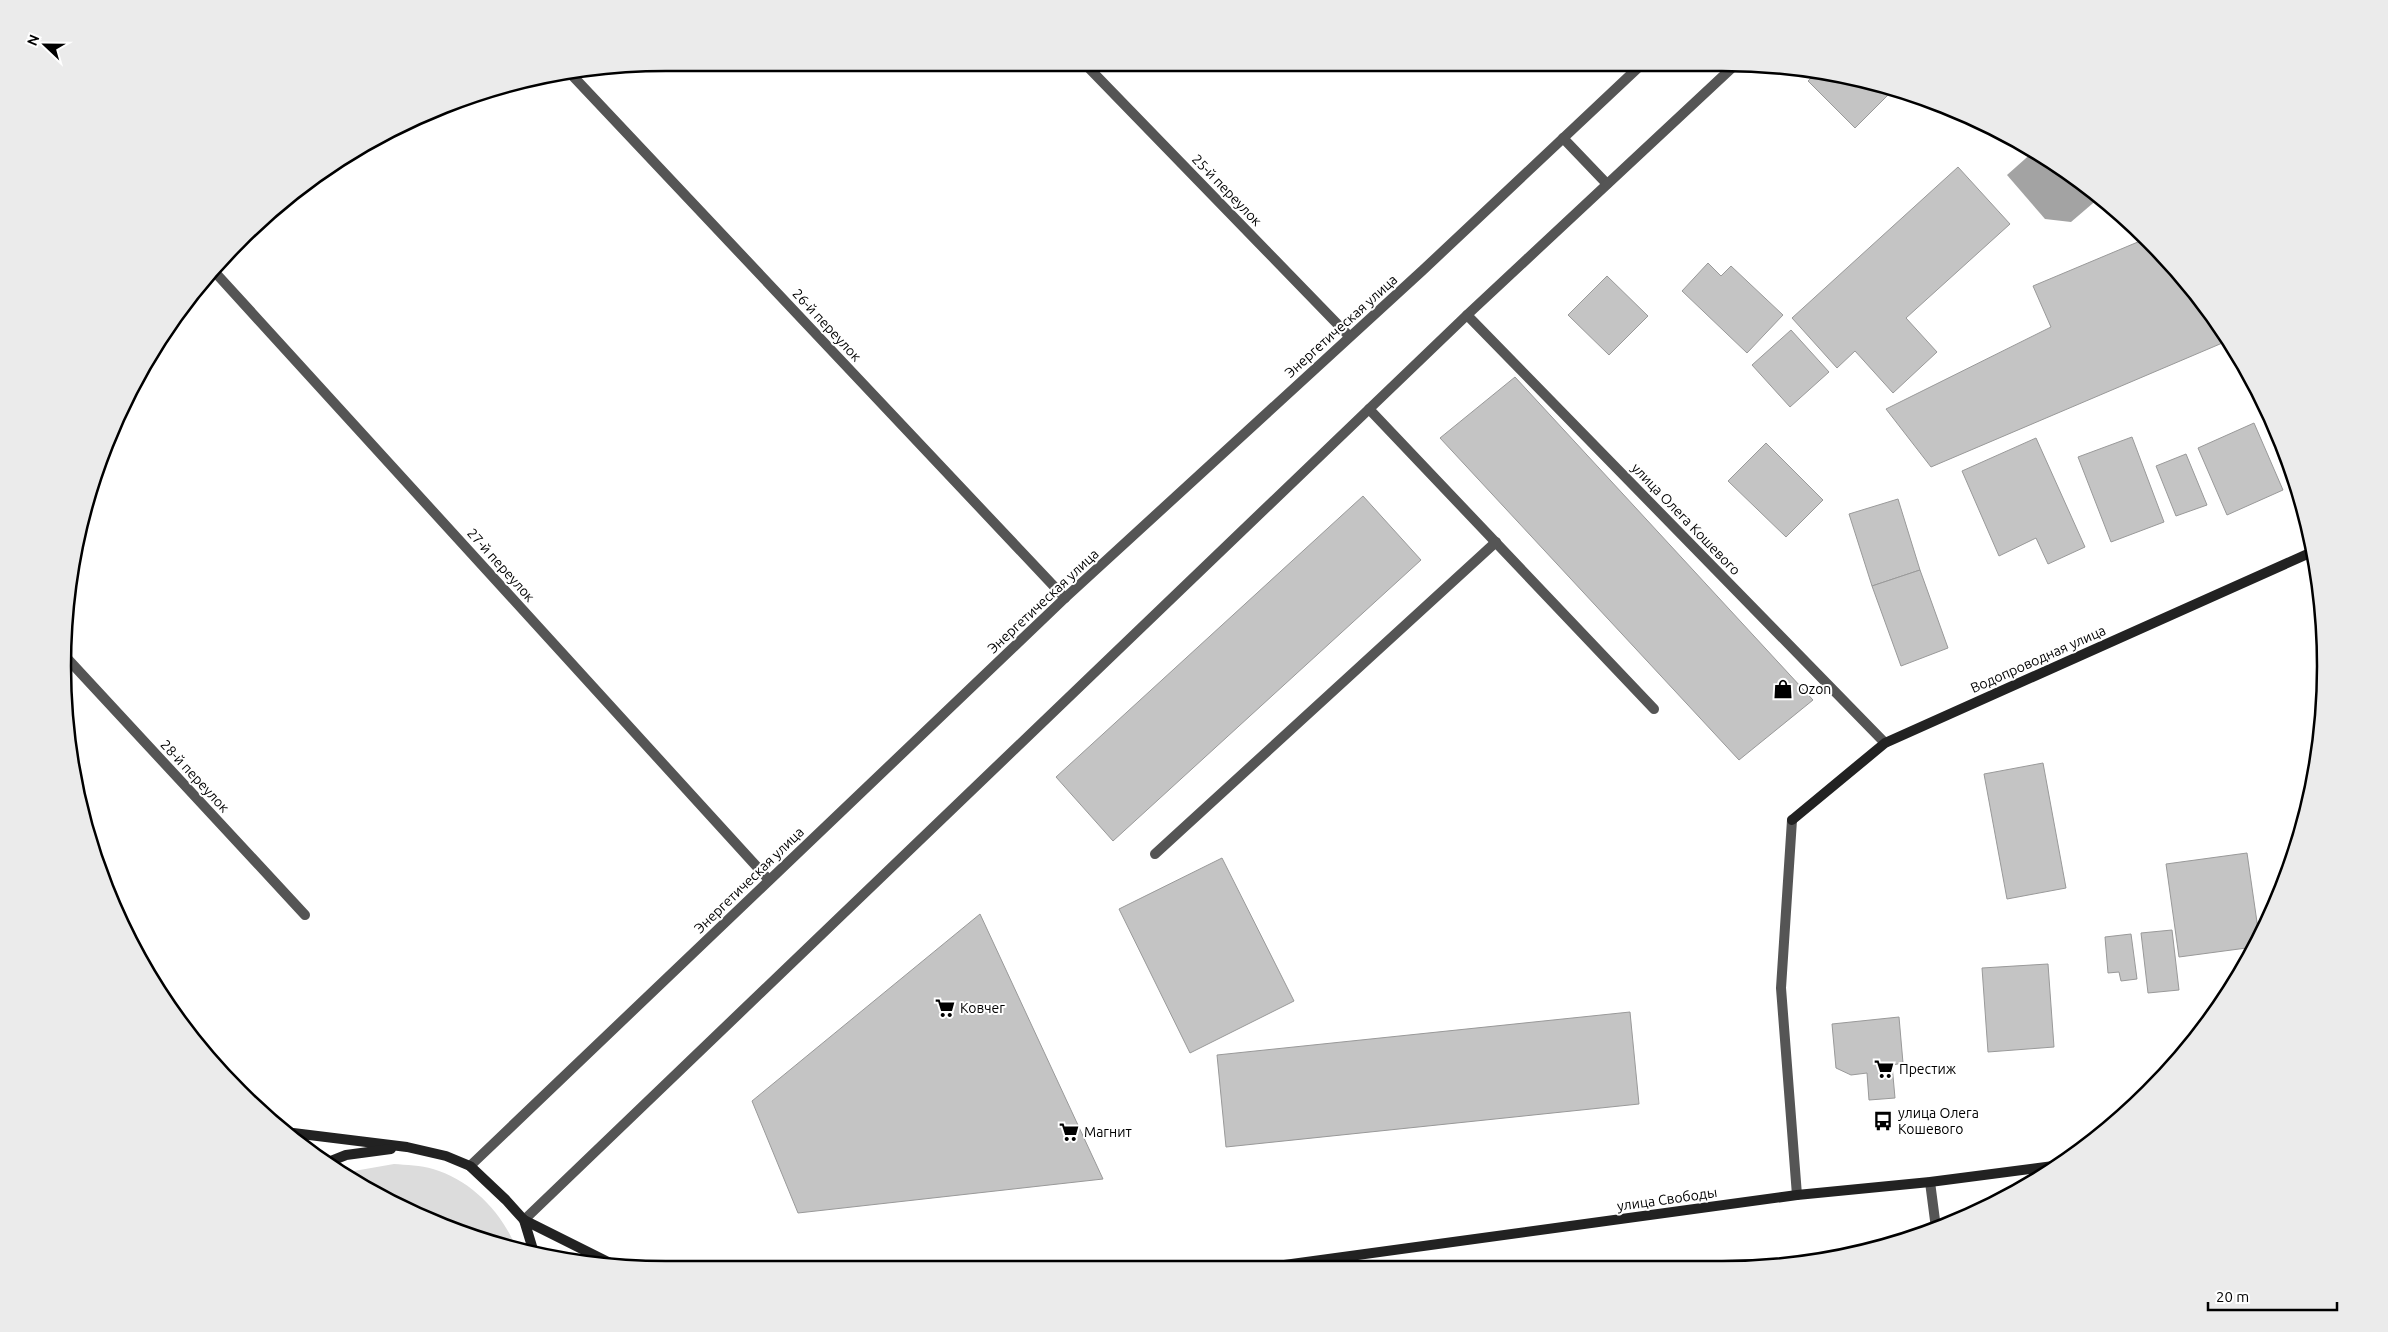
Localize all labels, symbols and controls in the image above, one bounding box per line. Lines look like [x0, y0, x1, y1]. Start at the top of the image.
north arrow [20, 20, 70, 70]
text: N [24, 32, 42, 48]
street label: 25-й переулок [1189, 151, 1265, 229]
street label: Энергетическая улица [1282, 271, 1400, 381]
street label: 26-й переулок [789, 285, 865, 365]
street label: улица Олега Кошевого [1628, 460, 1744, 578]
street label: 27-й переулок [464, 525, 538, 605]
street label: Энергетическая улица [984, 546, 1102, 656]
street label: Водопроводная улица [1968, 622, 2108, 696]
shop icon: Ozon [1772, 678, 1794, 700]
place label: Ozon [1798, 681, 1831, 697]
street label: 28-й переулок [157, 736, 233, 816]
street label: Энергетическая улица [691, 824, 807, 936]
supermarket icon: Ковчег [934, 997, 956, 1019]
place label: Ковчег [960, 1000, 1005, 1016]
supermarket icon: Престиж [1873, 1058, 1895, 1080]
place label: Престиж [1899, 1061, 1957, 1077]
place label: улица Олега Кошевого [1898, 1105, 1979, 1137]
bus stop icon: улица Олега Кошевого [1872, 1110, 1894, 1132]
supermarket icon: Магнит [1058, 1121, 1080, 1143]
place label: Магнит [1084, 1124, 1132, 1140]
street label: улица Свободы [1616, 1184, 1718, 1214]
scale bar [2208, 1280, 2337, 1312]
text: 20 m [2216, 1288, 2249, 1305]

